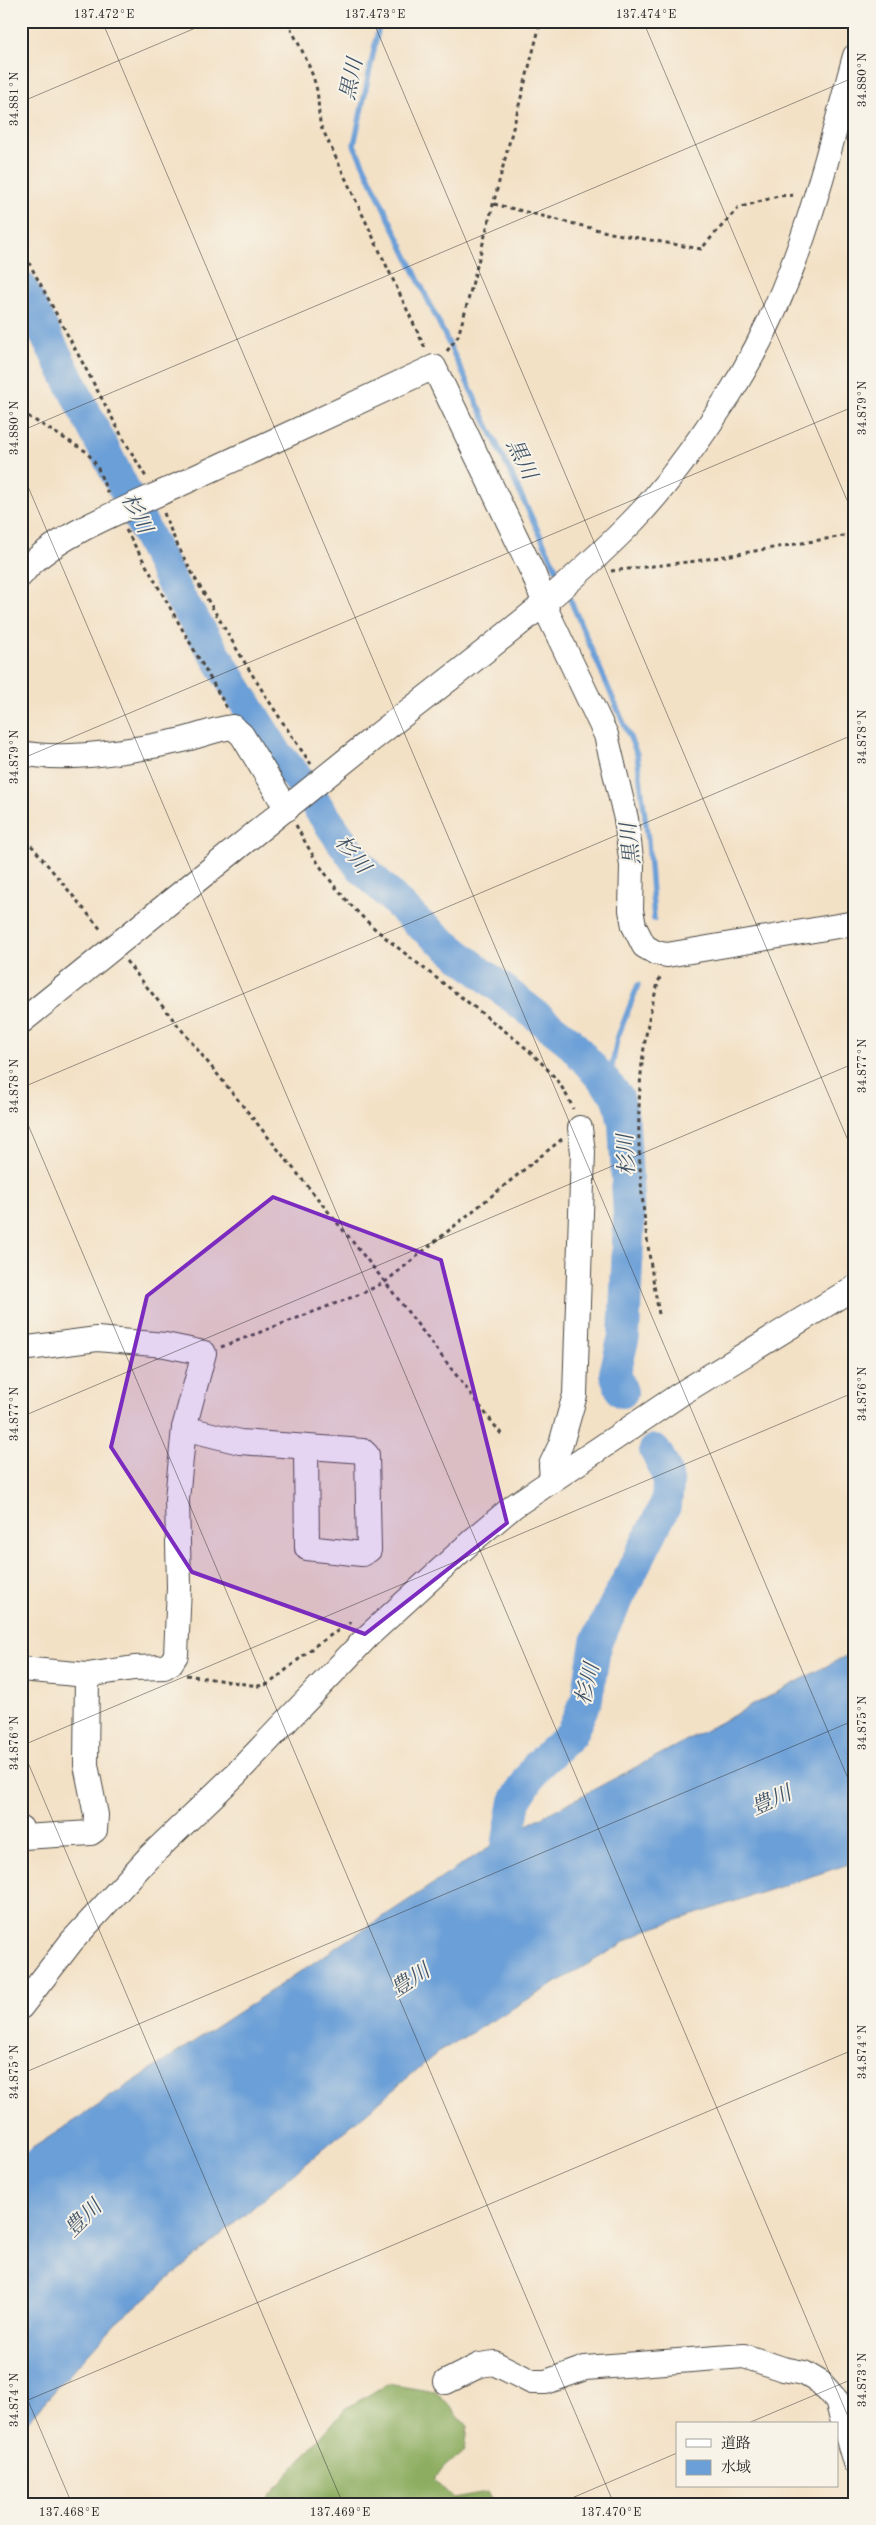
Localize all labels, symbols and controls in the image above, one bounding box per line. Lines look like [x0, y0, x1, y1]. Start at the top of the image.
text: 137.472°E [74, 9, 134, 21]
text: 137.473°E [345, 9, 405, 21]
text: 137.474°E [616, 9, 676, 21]
text: 34.880°N [857, 53, 869, 107]
water label: 黒川 [336, 54, 368, 102]
text: 34.881°N [9, 72, 21, 126]
text: 34.879°N [857, 381, 869, 435]
text: 34.880°N [9, 401, 21, 455]
water label: 黒川 [502, 435, 542, 485]
water label: 杉川 [117, 489, 157, 539]
text: 34.878°N [857, 710, 869, 764]
text: 34.879°N [9, 730, 21, 784]
water label: 黒川 [617, 820, 644, 866]
water label: 杉川 [330, 831, 376, 879]
text: 34.877°N [857, 1039, 869, 1093]
text: 34.878°N [9, 1059, 21, 1113]
water label: 杉川 [614, 1131, 639, 1177]
text: 34.876°N [857, 1367, 869, 1421]
text: 34.877°N [9, 1387, 21, 1441]
water label: 杉川 [571, 1659, 604, 1707]
text: 34.875°N [856, 1696, 869, 1750]
text: 34.876°N [9, 1716, 21, 1770]
water label: 豊川 [747, 1781, 797, 1820]
water label: 豊川 [386, 1958, 436, 2002]
text: 34.874°N [857, 2025, 869, 2079]
text: 34.875°N [8, 2045, 21, 2099]
water label: 豊川 [60, 2194, 108, 2241]
text: 34.873°N [857, 2353, 869, 2407]
text: 34.874°N [9, 2373, 21, 2427]
legend [676, 2422, 838, 2488]
text: 道路 [721, 2435, 751, 2452]
text: 水域 [721, 2459, 751, 2476]
text: 137.468°E [39, 2507, 99, 2519]
text: 137.469°E [310, 2507, 370, 2519]
text: 137.470°E [581, 2507, 641, 2519]

